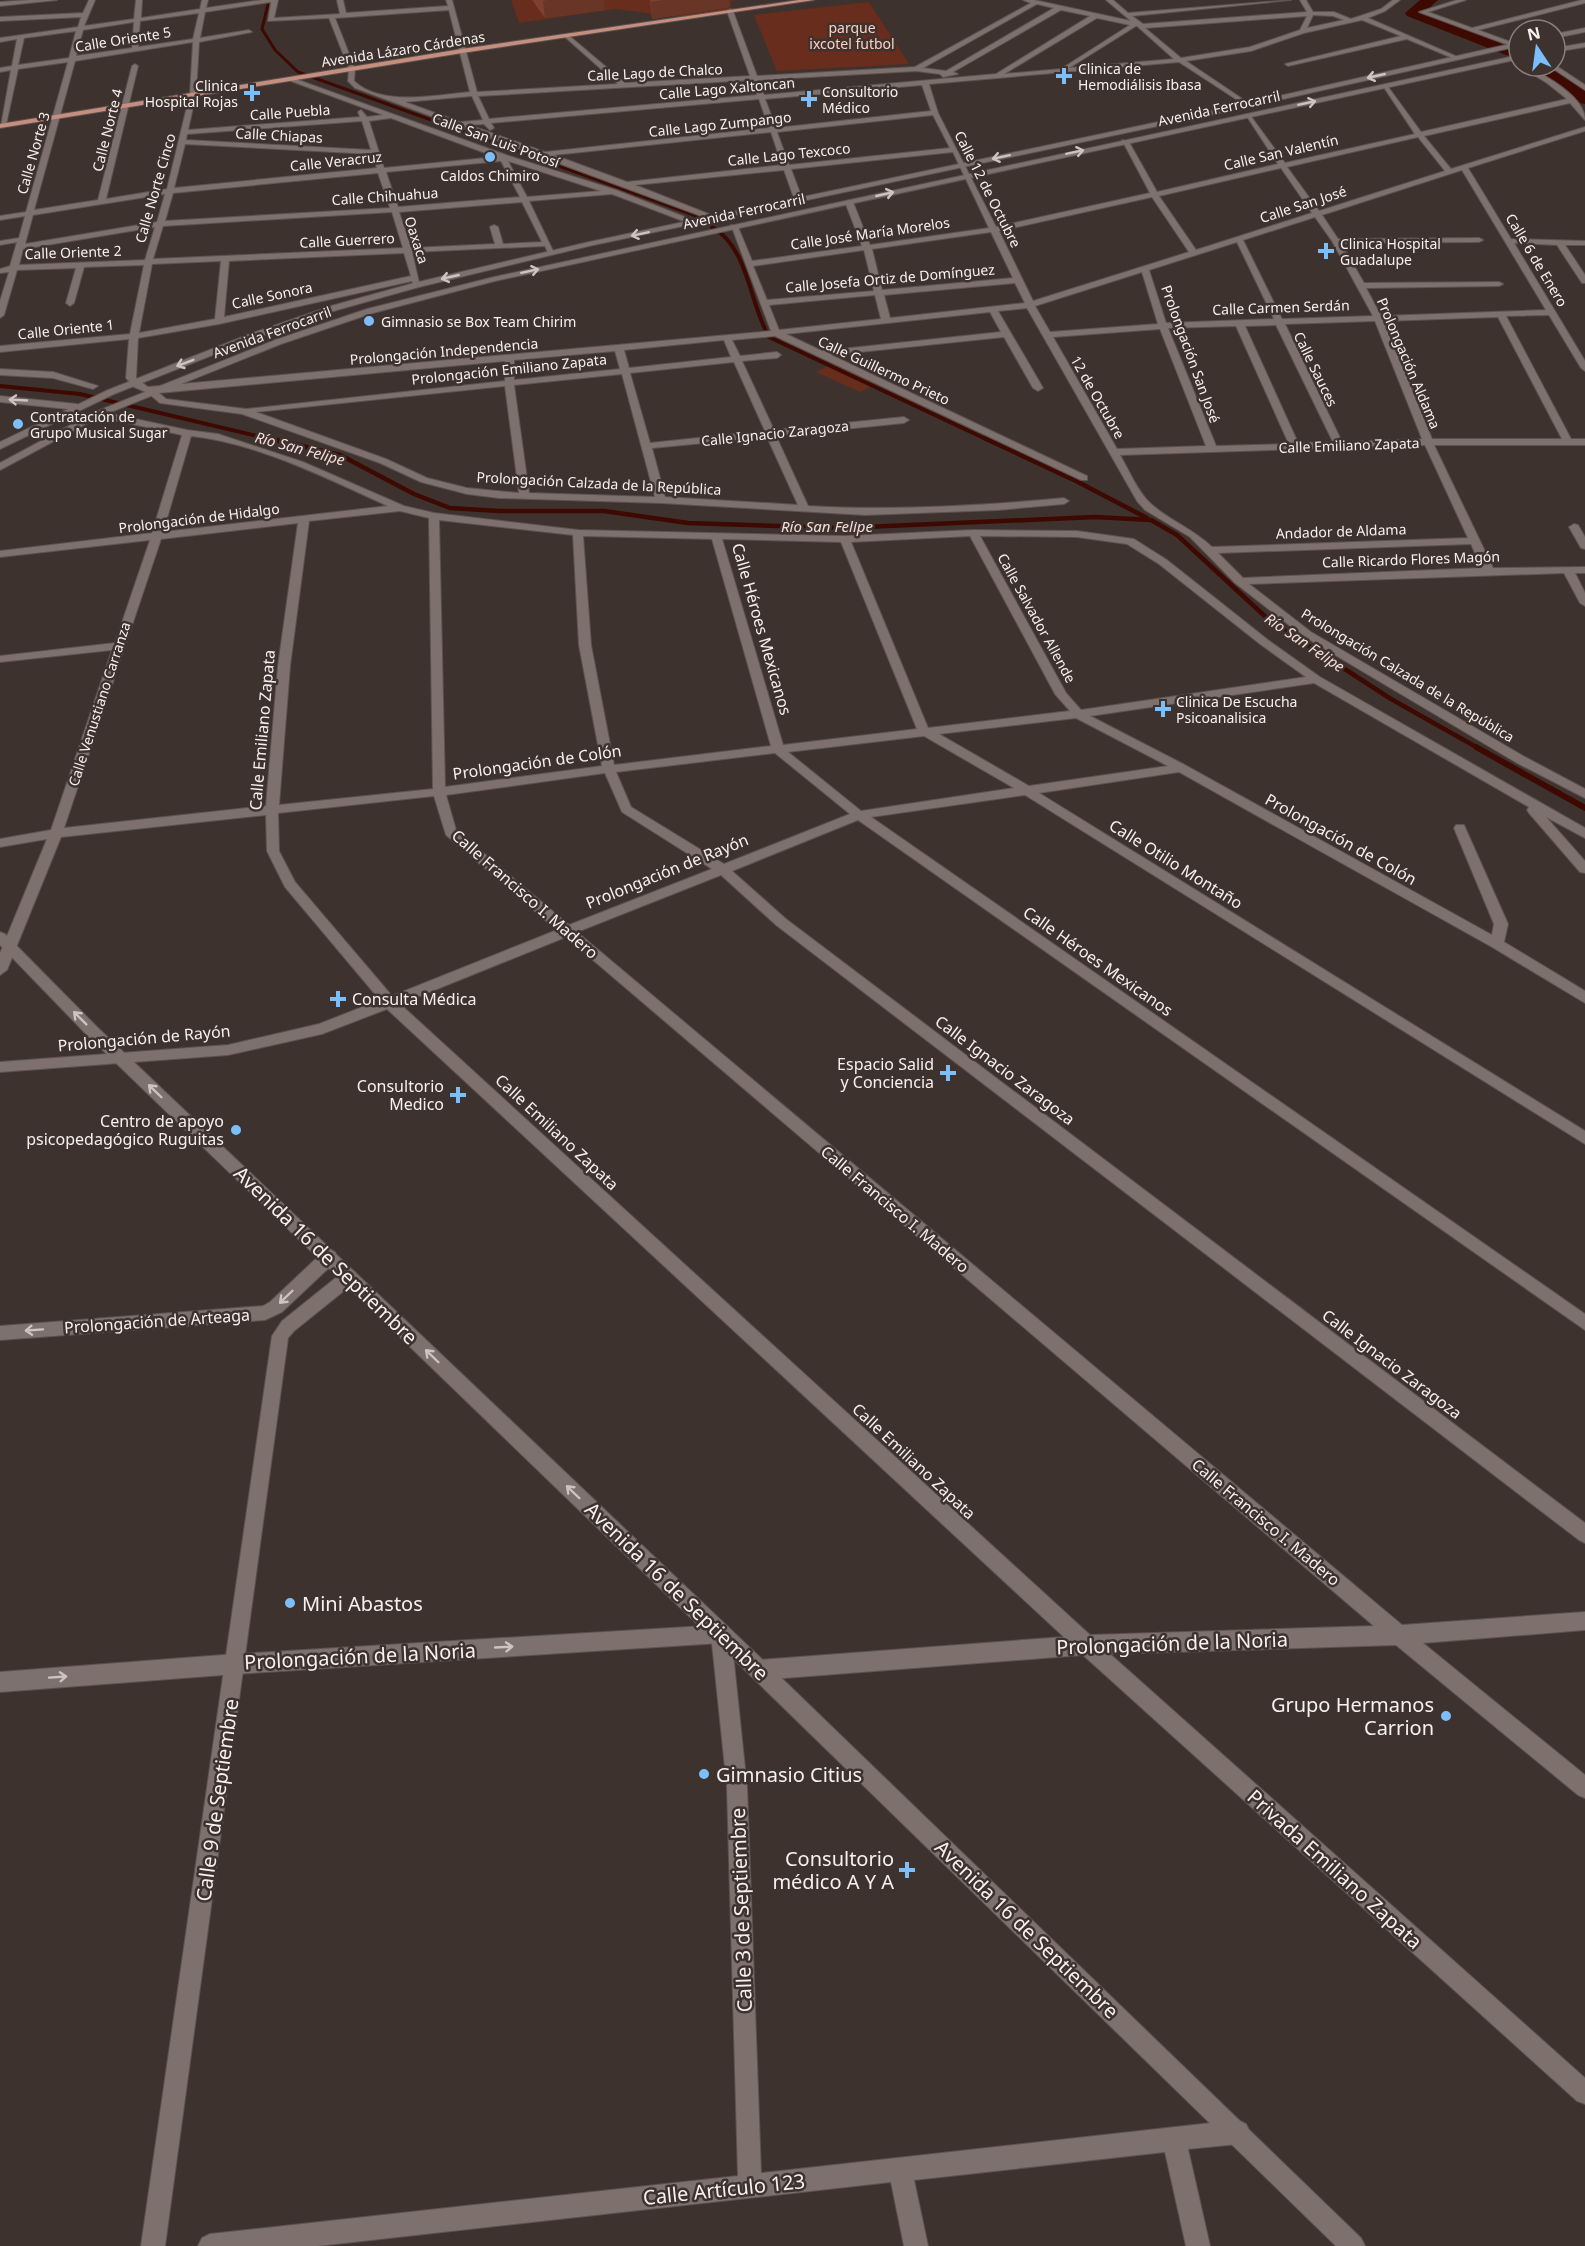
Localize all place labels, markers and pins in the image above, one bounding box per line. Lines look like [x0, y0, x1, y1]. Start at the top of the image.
place label: Clinica de Hemodiálisis Ibasa [1078, 59, 1202, 94]
marker: Clinica de Hemodiálisis Ibasa [1055, 67, 1073, 85]
place label: Clinica Hospital Rojas [145, 76, 238, 111]
place label: Consultorio Médico [822, 82, 898, 117]
marker: Clinica Hospital Rojas [243, 84, 261, 102]
marker: Consultorio Médico [800, 90, 818, 108]
marker: Caldos Chimiro [483, 150, 497, 164]
place label: Caldos Chimiro [440, 166, 540, 185]
place label: Clinica Hospital Guadalupe [1340, 234, 1441, 269]
marker: Clinica Hospital Guadalupe [1317, 242, 1335, 260]
place label: Gimnasio se Box Team Chirim [381, 312, 576, 331]
marker: Gimnasio se Box Team Chirim [362, 314, 376, 328]
place label: Contratación de Grupo Musical Sugar [30, 407, 168, 442]
marker: Contratación de Grupo Musical Sugar [11, 417, 25, 431]
place label: Clinica De Escucha Psicoanalisica [1176, 692, 1297, 727]
marker: Clinica De Escucha Psicoanalisica [1154, 700, 1172, 718]
place label: Consulta Médica [352, 988, 476, 1010]
marker: Consulta Médica [329, 990, 347, 1008]
place label: Espacio Salid y Conciencia [837, 1053, 934, 1093]
marker: Espacio Salid y Conciencia [939, 1064, 957, 1082]
place label: Consultorio Medico [357, 1075, 444, 1115]
marker: Consultorio Medico [449, 1086, 467, 1104]
place label: Centro de apoyo psicopedagógico Ruguitas [26, 1110, 224, 1150]
marker: Centro de apoyo psicopedagógico Ruguitas [229, 1123, 243, 1137]
place label: Mini Abastos [302, 1590, 423, 1617]
marker: Mini Abastos [283, 1596, 297, 1610]
place label: Grupo Hermanos Carrion [1271, 1691, 1434, 1741]
marker: Grupo Hermanos Carrion [1439, 1709, 1453, 1723]
place label: Gimnasio Citius [716, 1761, 862, 1788]
marker: Gimnasio Citius [697, 1767, 711, 1781]
place label: Consultorio médico A Y A [772, 1845, 894, 1895]
marker: Consultorio médico A Y A [898, 1861, 916, 1879]

